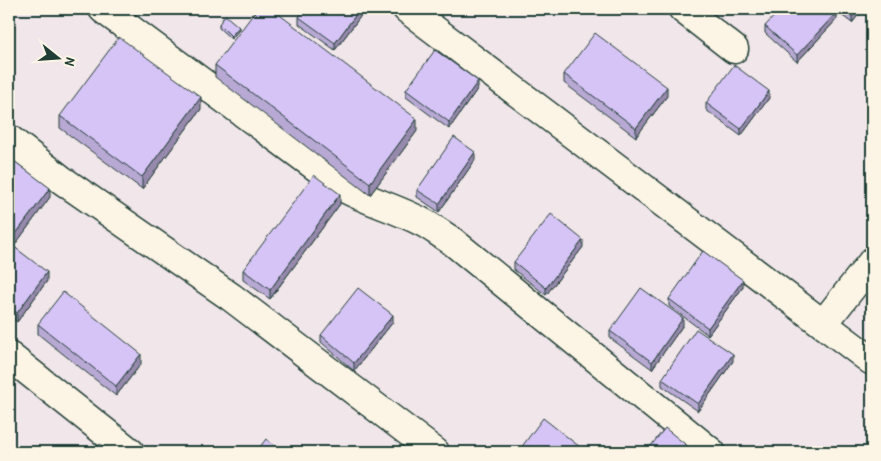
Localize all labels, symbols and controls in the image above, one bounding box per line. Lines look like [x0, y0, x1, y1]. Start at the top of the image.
north arrow [32, 32, 82, 82]
text: N [61, 56, 81, 69]

